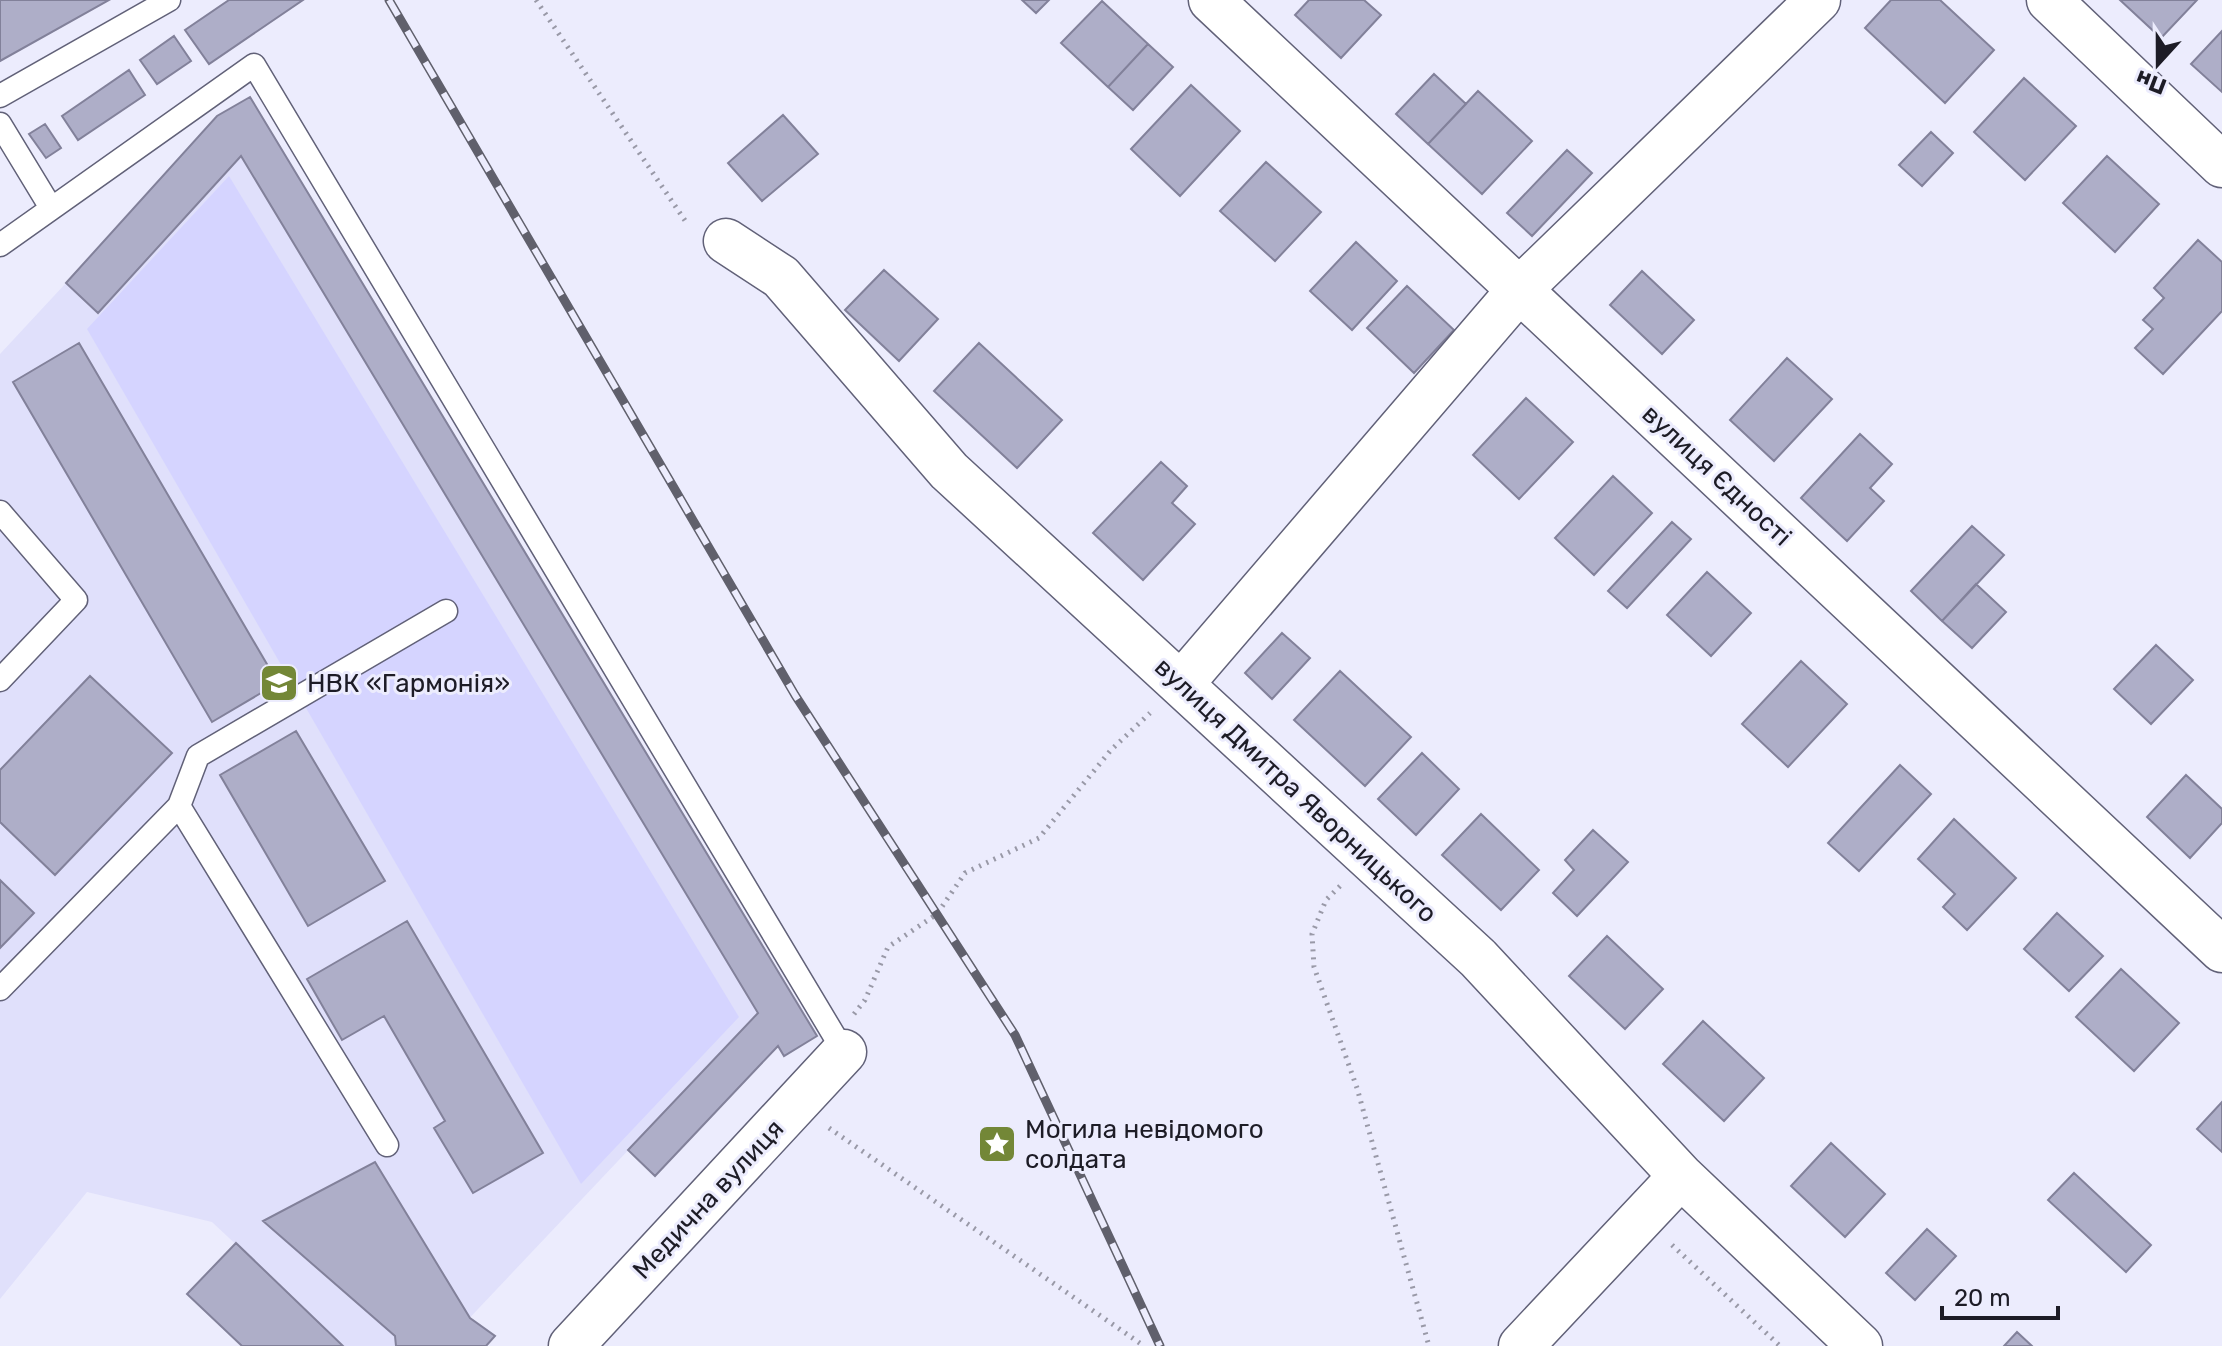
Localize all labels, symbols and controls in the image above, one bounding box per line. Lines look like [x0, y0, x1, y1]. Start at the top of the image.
north arrow [2118, 24, 2198, 104]
text: Пн [2132, 64, 2170, 100]
street label: вулиця Єдності [1636, 398, 1798, 552]
street label: вулиця Дмитра Яворницького [1148, 651, 1443, 929]
school or university icon: НВК «Гармонія» [258, 662, 300, 704]
place label: НВК «Гармонія» [307, 668, 510, 699]
street label: Медична вулиця [627, 1113, 790, 1285]
place label: Могила невідомого солдата [1025, 1114, 1264, 1175]
place icon: Могила невідомого солдата [976, 1123, 1018, 1165]
scale bar [1942, 1270, 2058, 1320]
text: 20 m [1954, 1284, 2011, 1312]

